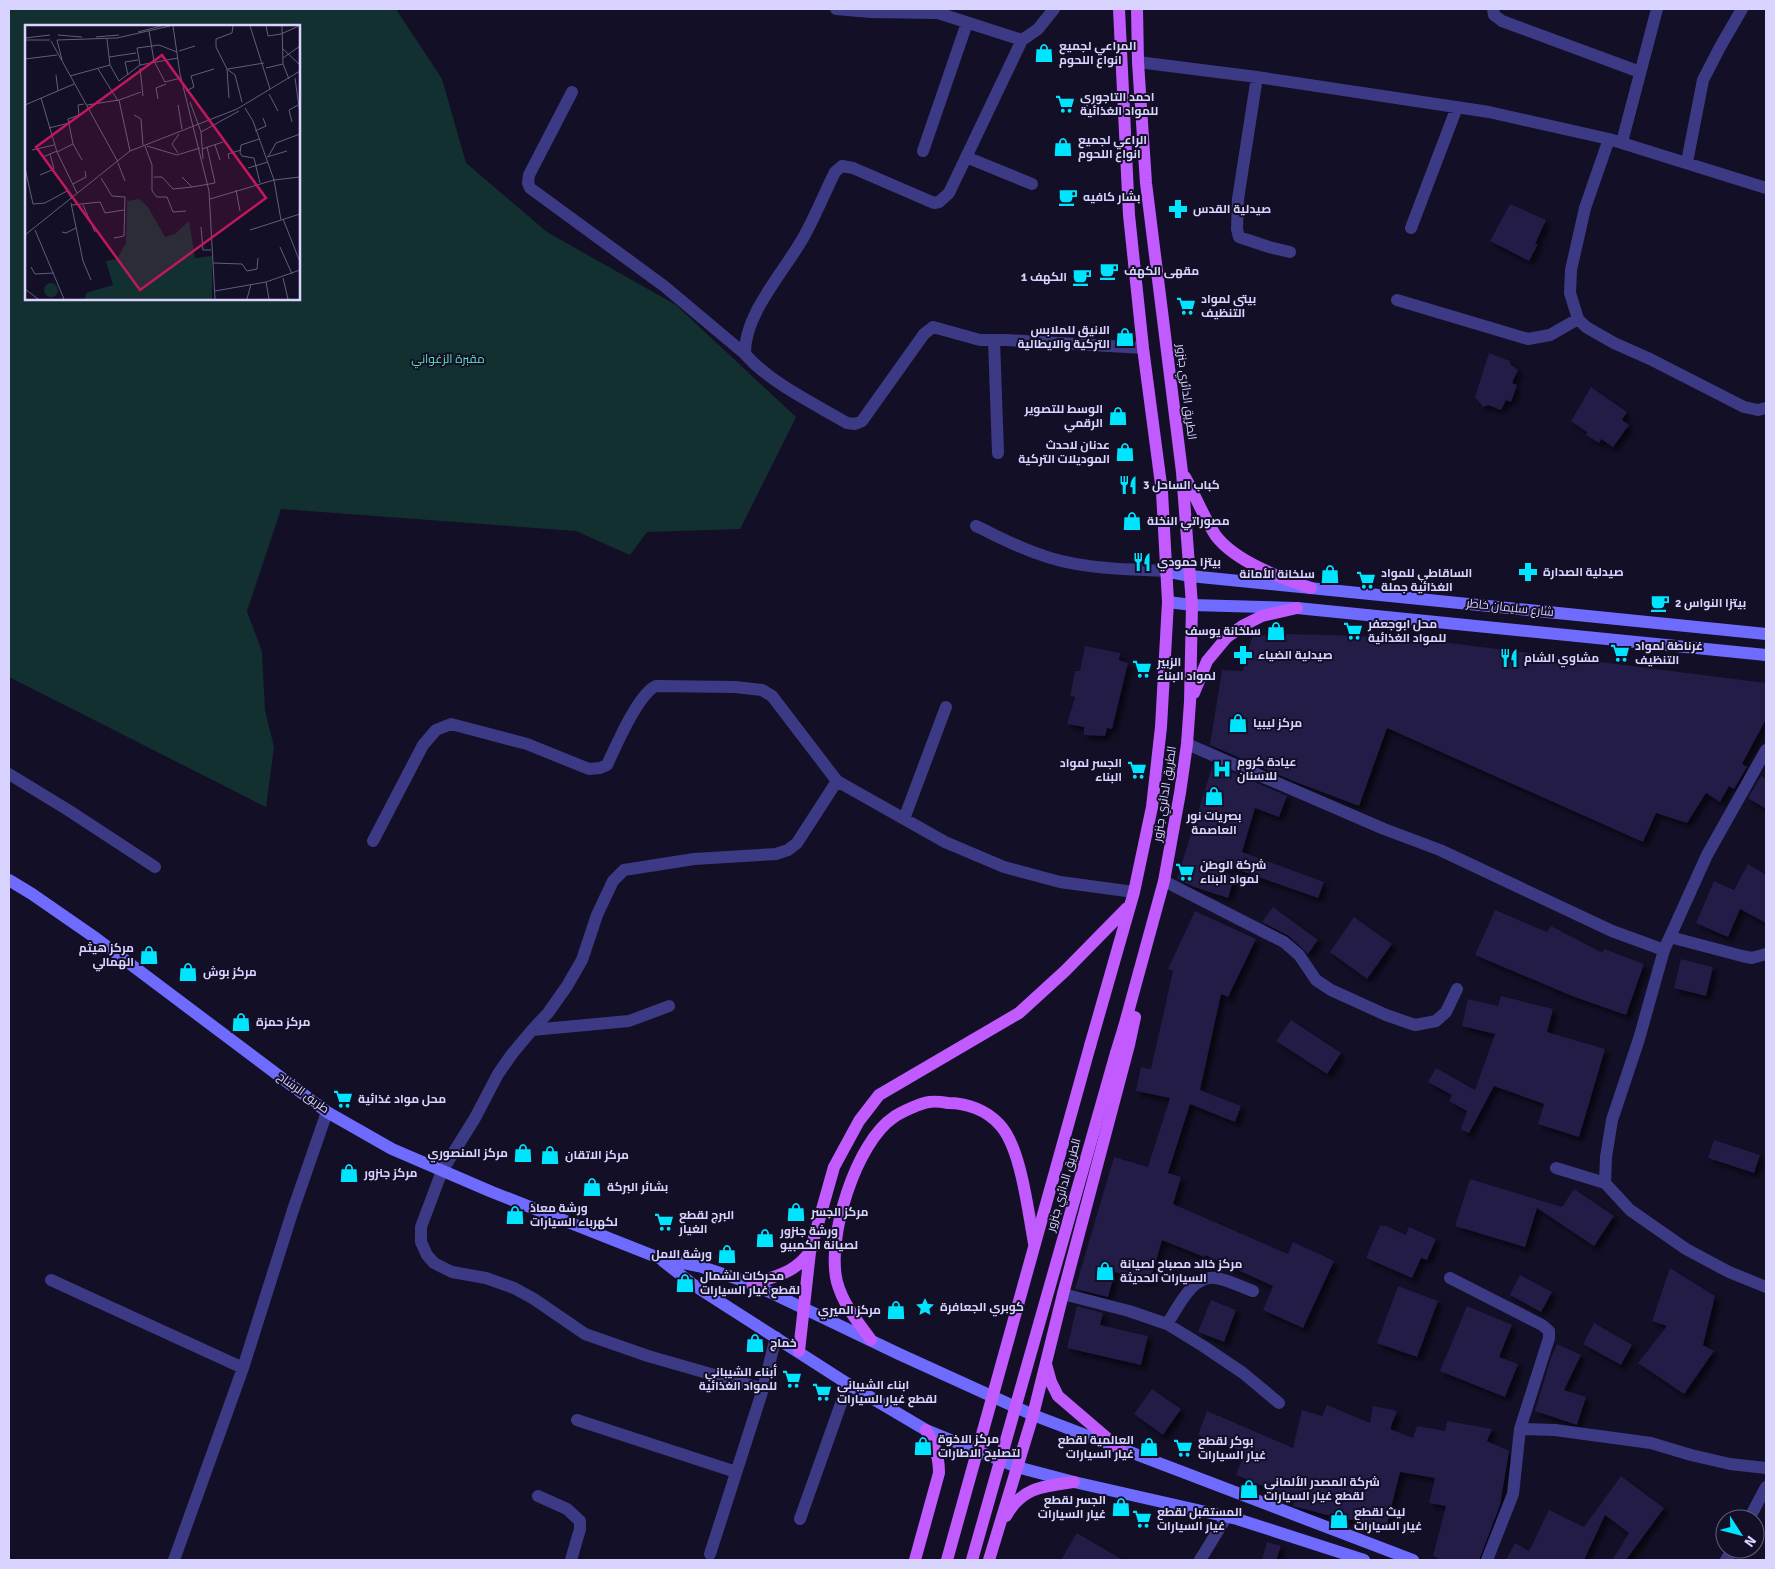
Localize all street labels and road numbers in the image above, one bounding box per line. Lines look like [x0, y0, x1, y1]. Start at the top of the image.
street label: الطريق الدائري جنزور [1171, 342, 1199, 441]
street label: شارع سليمان خاطر [1464, 596, 1555, 620]
street label: الطريق الدائري جنزور [1150, 745, 1182, 844]
street label: طريق الرشاح [274, 1069, 332, 1117]
street label: الطريق الدائري جنزور [1043, 1137, 1086, 1235]

